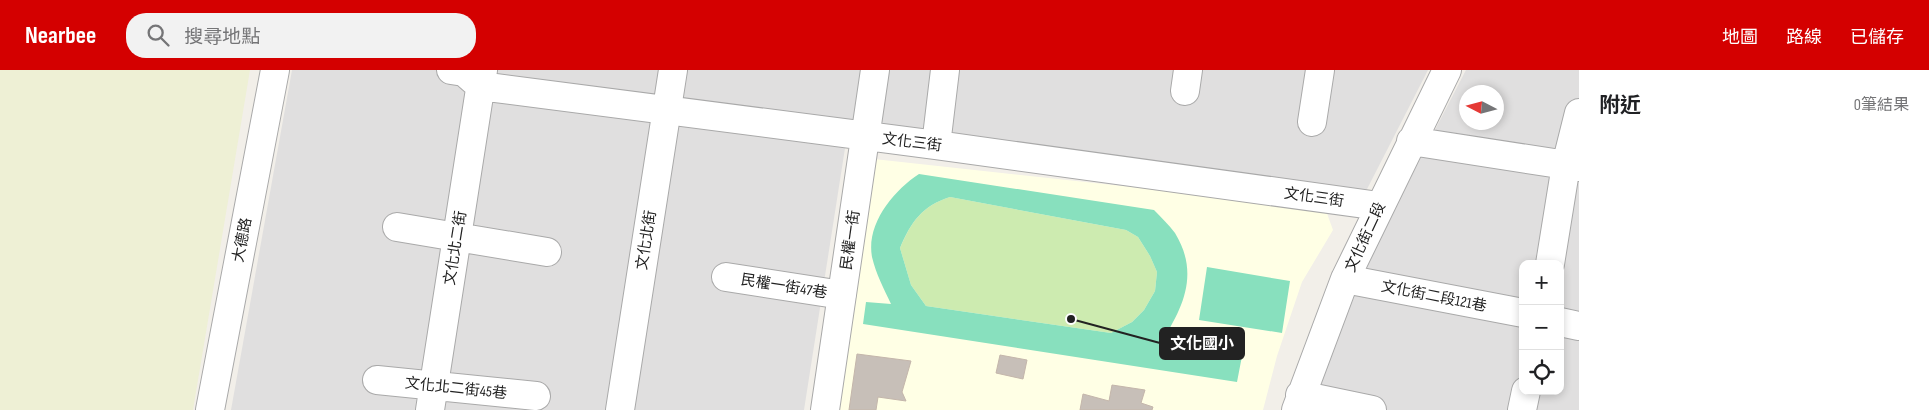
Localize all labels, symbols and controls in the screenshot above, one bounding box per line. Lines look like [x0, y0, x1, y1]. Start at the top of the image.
search box [126, 13, 476, 58]
text: Nearbee [25, 21, 96, 50]
icon: search [144, 21, 172, 49]
text: 搜尋地點 [184, 26, 260, 49]
text: 地圖 [1722, 27, 1758, 48]
text: 路線 [1786, 27, 1822, 48]
text: 已儲存 [1850, 27, 1904, 48]
north arrow [1459, 85, 1504, 130]
text: 附近 [1599, 93, 1641, 118]
text: 0筆結果 [1854, 96, 1909, 115]
street label: 文化三街 [881, 129, 943, 156]
street label: 文化三街 [1283, 184, 1345, 211]
street label: 文化街二段 [1341, 199, 1390, 275]
street label: 文化北街 [632, 209, 661, 271]
street label: 民權一街 [837, 209, 864, 271]
street label: 文化北二街 [440, 210, 471, 287]
street label: 大德路 [229, 216, 256, 264]
map controls [1519, 260, 1564, 395]
button: + [1519, 260, 1564, 305]
street label: 民權一街47巷 [739, 270, 828, 303]
street label: 文化街二段121巷 [1380, 277, 1488, 316]
button: − [1519, 305, 1564, 350]
callout: 文化國小 [1160, 328, 1244, 359]
text: 文化國小 [1170, 334, 1234, 354]
button: locate [1519, 350, 1564, 395]
street label: 文化北二街45巷 [404, 374, 508, 403]

